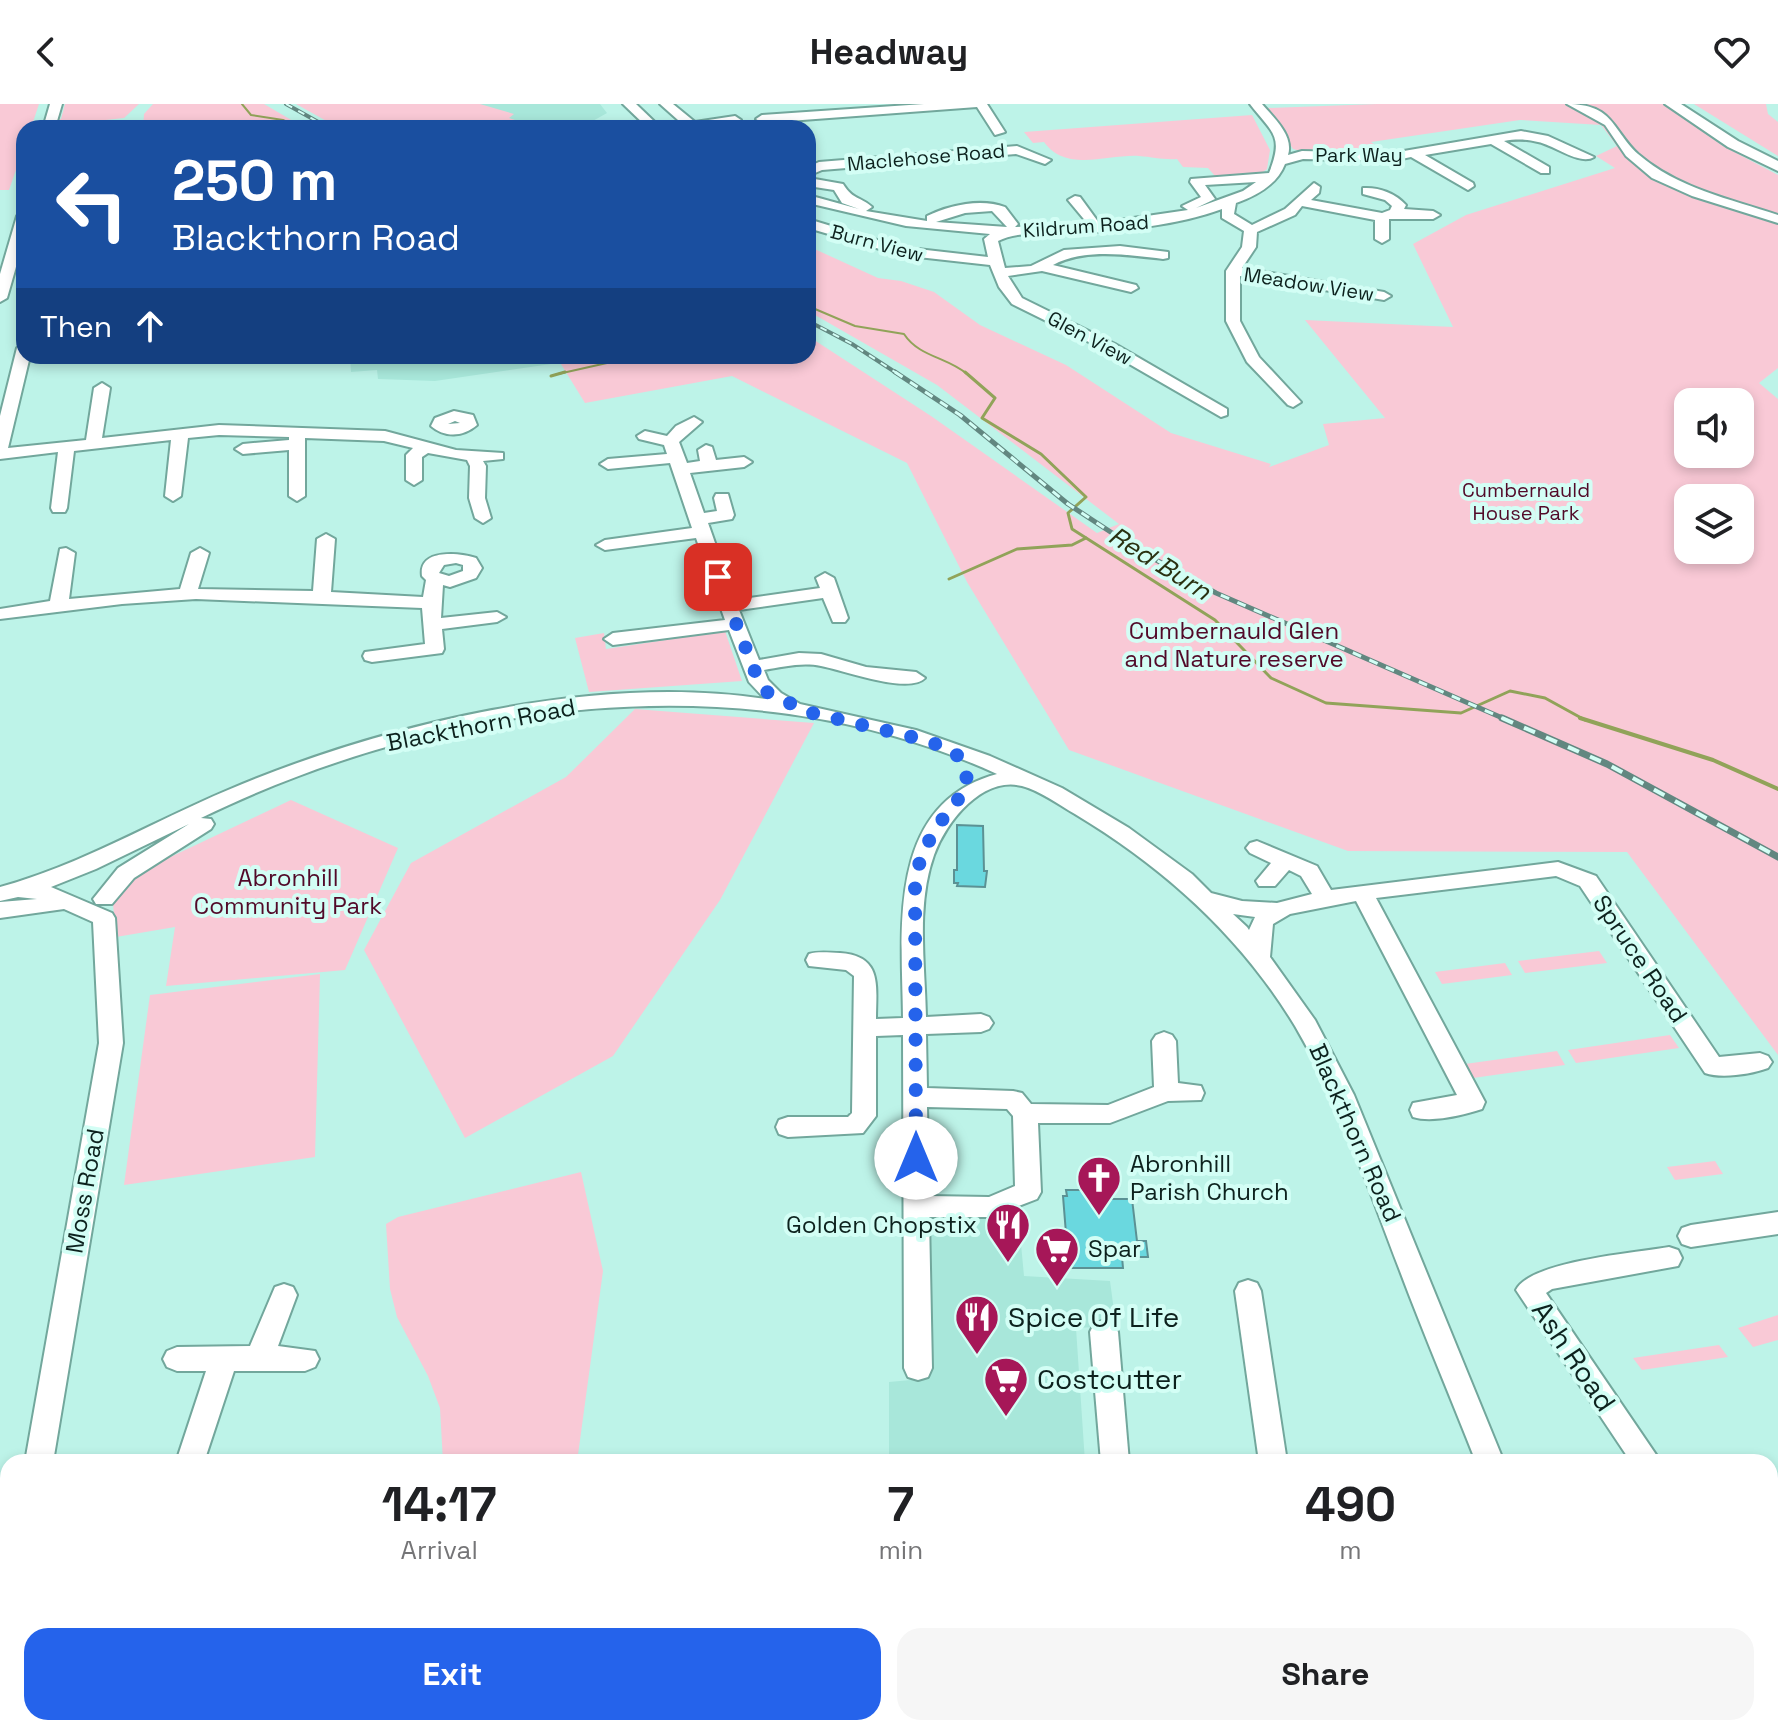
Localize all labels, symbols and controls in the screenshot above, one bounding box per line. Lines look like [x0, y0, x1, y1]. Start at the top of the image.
text: Headway [810, 29, 968, 75]
icon: back [24, 30, 68, 74]
icon: heart [1710, 30, 1754, 74]
street label: Maclehose Road [846, 137, 1006, 177]
street label: Park Way [1315, 142, 1403, 168]
text: 250 m [172, 145, 337, 216]
icon: left [40, 152, 144, 256]
street label: Kildrum Road [1022, 209, 1150, 243]
text: Blackthorn Road [172, 215, 460, 261]
street label: Burn View [828, 218, 926, 268]
street label: Meadow View [1242, 261, 1376, 307]
icon: ahead [128, 304, 172, 348]
street label: Glen View [1043, 305, 1137, 371]
text: Then [40, 307, 112, 346]
map controls [1674, 388, 1754, 564]
button: sound [1674, 388, 1754, 468]
park label: Cumbernauld House Park [1462, 477, 1590, 526]
button: layers [1674, 484, 1754, 564]
water label: Red Burn [1103, 518, 1218, 608]
pin [684, 543, 752, 611]
icon: arrive [696, 555, 740, 599]
park label: Cumbernauld Glen and Nature reserve [1124, 615, 1344, 674]
street label: Blackthorn Road [384, 691, 578, 758]
park label: Abronhill Community Park [194, 862, 382, 921]
street label: Spruce Road [1586, 889, 1695, 1029]
street label: Blackthorn Road [1302, 1039, 1409, 1227]
position arrow [874, 1116, 958, 1200]
street label: Moss Road [58, 1126, 111, 1256]
place label: Abronhill Parish Church [1130, 1148, 1289, 1207]
church icon: Abronhill Parish Church [1075, 1154, 1123, 1217]
restaurant icon: Golden Chopstix [984, 1201, 1032, 1264]
place label: Golden Chopstix [786, 1209, 977, 1240]
supermarket icon: Spar [1033, 1225, 1081, 1288]
place label: Spar [1088, 1233, 1141, 1264]
restaurant icon: Spice Of Life [953, 1293, 1001, 1356]
street label: Ash Road [1524, 1294, 1624, 1418]
place label: Spice Of Life [1008, 1299, 1179, 1335]
supermarket icon: Costcutter [982, 1355, 1030, 1418]
place label: Costcutter [1037, 1361, 1182, 1397]
text: 14:17 [382, 1474, 497, 1535]
text: 7 [887, 1474, 914, 1535]
text: 490 [1305, 1474, 1396, 1535]
text: Arrival [401, 1533, 478, 1567]
text: min [878, 1533, 923, 1567]
text: m [1339, 1533, 1362, 1567]
button: Exit [24, 1628, 881, 1720]
button: Share [897, 1628, 1754, 1720]

